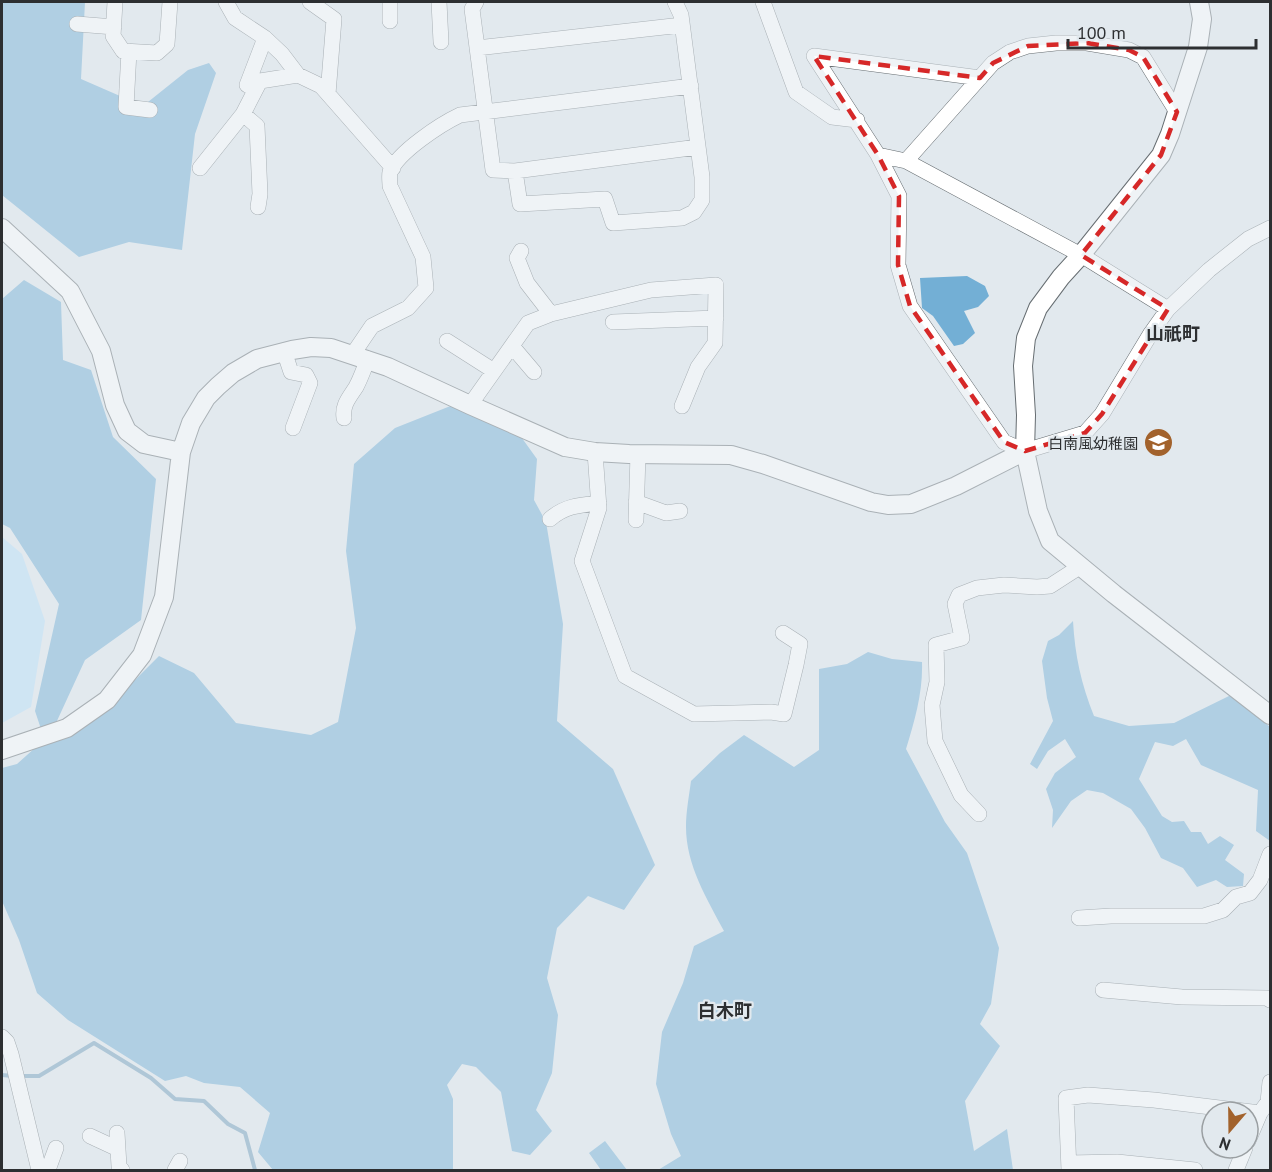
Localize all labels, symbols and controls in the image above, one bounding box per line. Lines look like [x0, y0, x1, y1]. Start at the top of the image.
scale bar [1068, 12, 1256, 50]
text: 100 m [1077, 21, 1126, 44]
district label: 山祇町 [1146, 322, 1200, 345]
school or university icon: 白南風幼稚園 [1143, 427, 1175, 459]
place label: 白南風幼稚園 [1048, 434, 1138, 453]
district label: 白木町 [698, 999, 752, 1022]
north arrow [1200, 1100, 1260, 1160]
text: N [1217, 1133, 1233, 1155]

